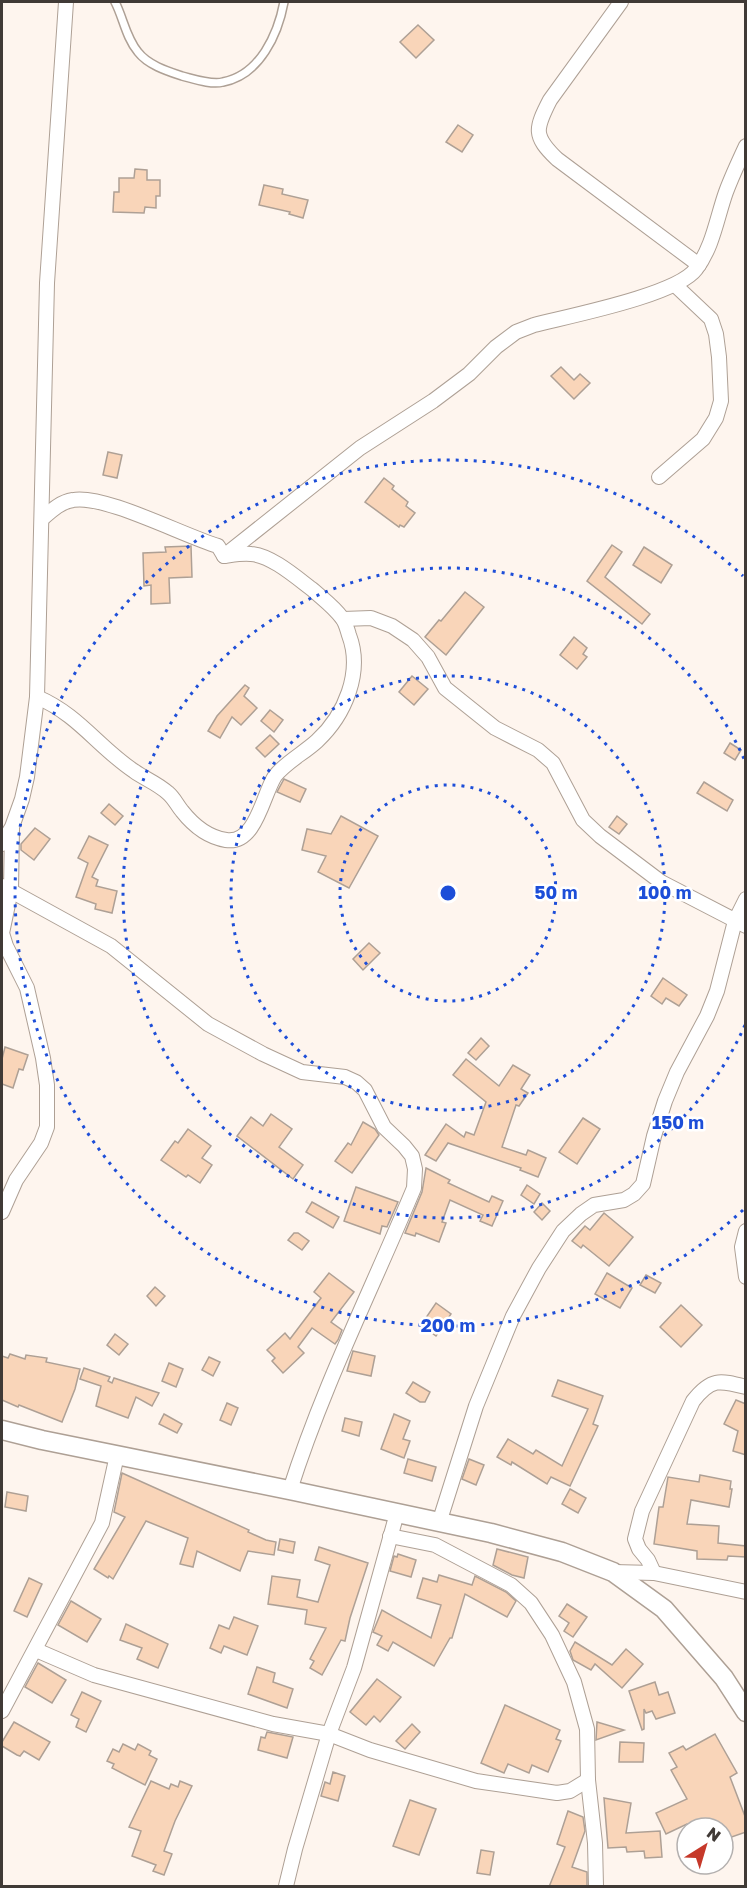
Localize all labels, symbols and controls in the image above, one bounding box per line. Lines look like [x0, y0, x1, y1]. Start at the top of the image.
text: 50 m [535, 881, 577, 903]
text: 100 m [639, 881, 691, 903]
centre of rings [438, 883, 458, 903]
text: 150 m [652, 1111, 704, 1133]
text: 200 m [421, 1314, 475, 1336]
north arrow [675, 1816, 735, 1876]
text: N [703, 1822, 725, 1846]

